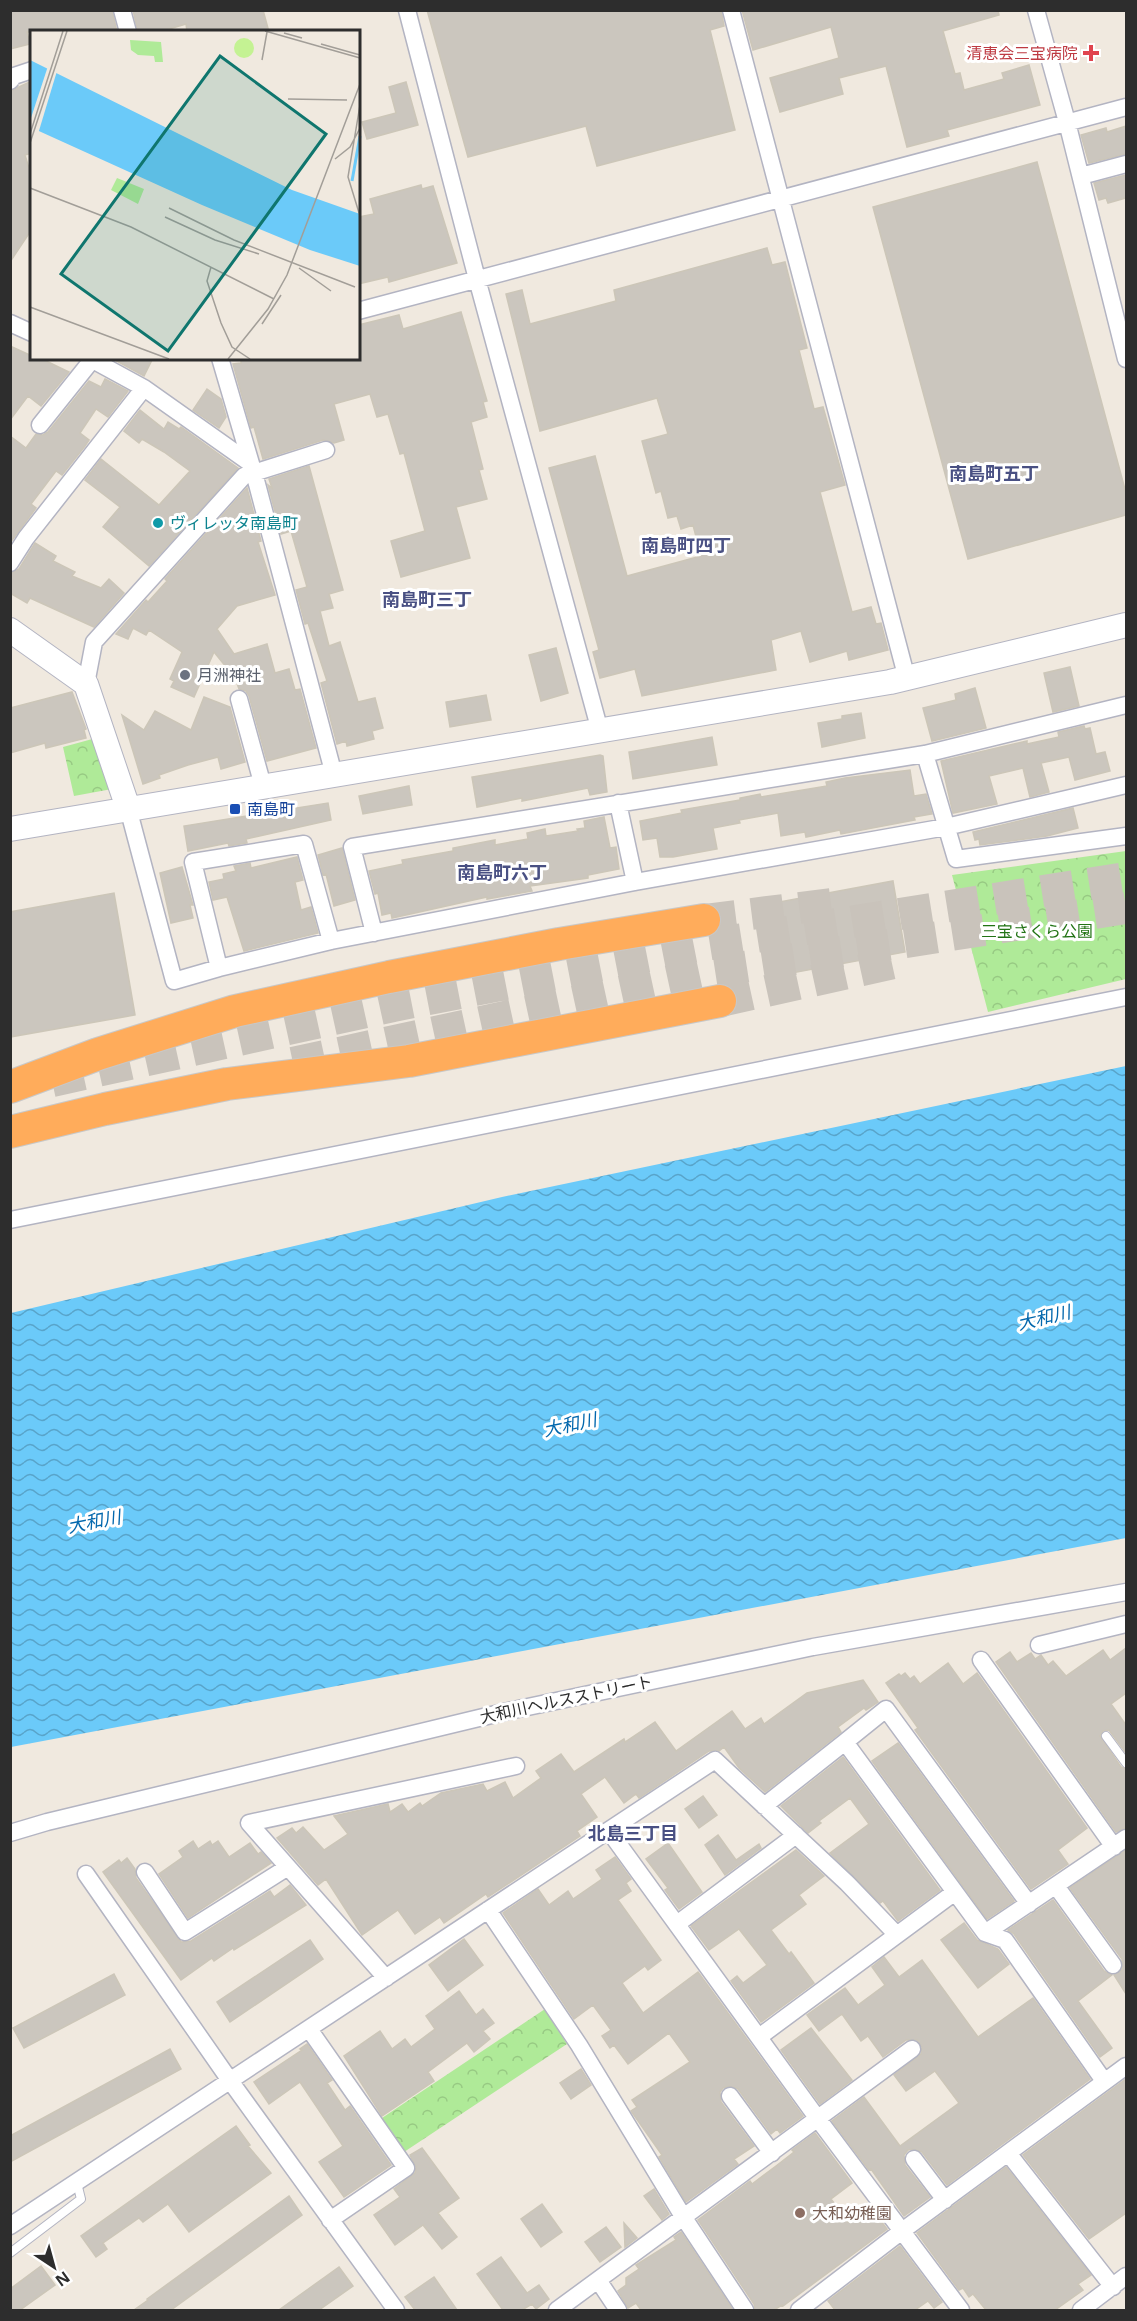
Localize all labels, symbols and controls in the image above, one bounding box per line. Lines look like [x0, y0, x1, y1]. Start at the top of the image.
inset map [30, 30, 360, 360]
place label: 清恵会三宝病院 [966, 42, 1078, 64]
marker: 清恵会三宝病院 [1082, 44, 1100, 62]
district label: 南島町五丁 [949, 461, 1039, 485]
place label: ヴィレッタ南島町 [170, 512, 298, 534]
marker: ヴィレッタ南島町 [151, 516, 165, 530]
district label: 南島町四丁 [641, 533, 731, 557]
district label: 南島町三丁 [382, 587, 472, 611]
place label: 月洲神社 [197, 664, 261, 686]
marker: 月洲神社 [178, 668, 192, 682]
place label: 南島町 [247, 798, 295, 820]
marker: 南島町 [228, 802, 242, 816]
district label: 南島町六丁 [457, 860, 547, 884]
park label: 三宝さくら公園 [981, 920, 1093, 942]
water label: 大和川 [1015, 1299, 1075, 1335]
water label: 大和川 [541, 1406, 601, 1441]
water label: 大和川 [65, 1504, 125, 1538]
street label: 大和川ヘルスストリート [478, 1670, 654, 1728]
district label: 北島三丁目 [588, 1821, 678, 1845]
place label: 大和幼稚園 [812, 2202, 892, 2224]
marker: 大和幼稚園 [793, 2206, 807, 2220]
north arrow [24, 2237, 84, 2297]
text: N [51, 2266, 75, 2292]

